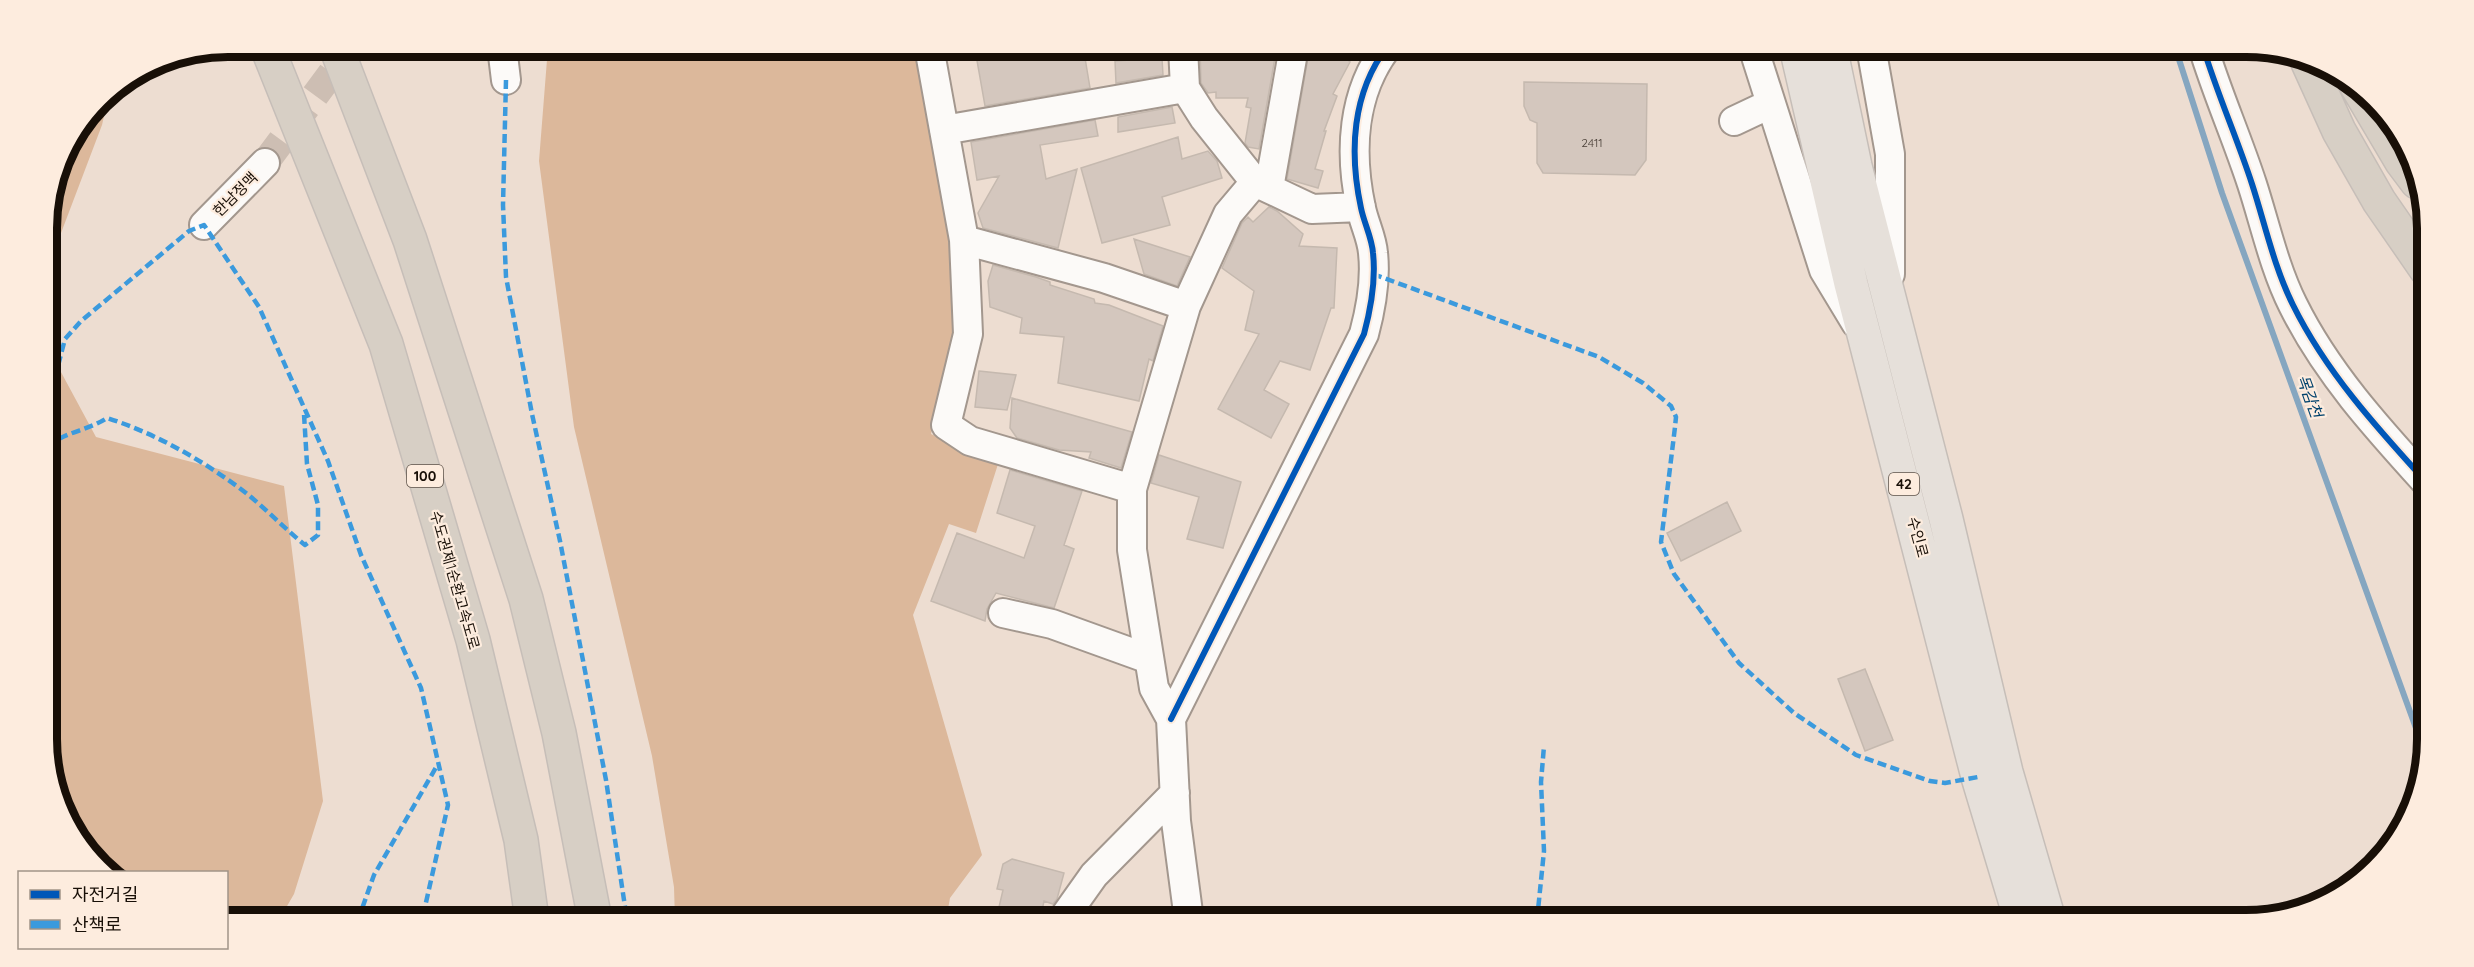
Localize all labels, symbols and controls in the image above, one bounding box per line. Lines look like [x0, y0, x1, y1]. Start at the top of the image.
house number: 2411 [1581, 135, 1603, 150]
street label: 한남정맥 [209, 168, 261, 220]
water label: 목감천 [2293, 372, 2328, 422]
road number: 100 [407, 465, 443, 487]
road number: 42 [1889, 473, 1919, 495]
street label: 수도권제1순환고속도로 [426, 508, 484, 652]
street label: 수인로 [1903, 515, 1933, 559]
legend [18, 871, 228, 949]
text: 자전거길 [72, 883, 138, 906]
text: 산책로 [72, 913, 122, 936]

